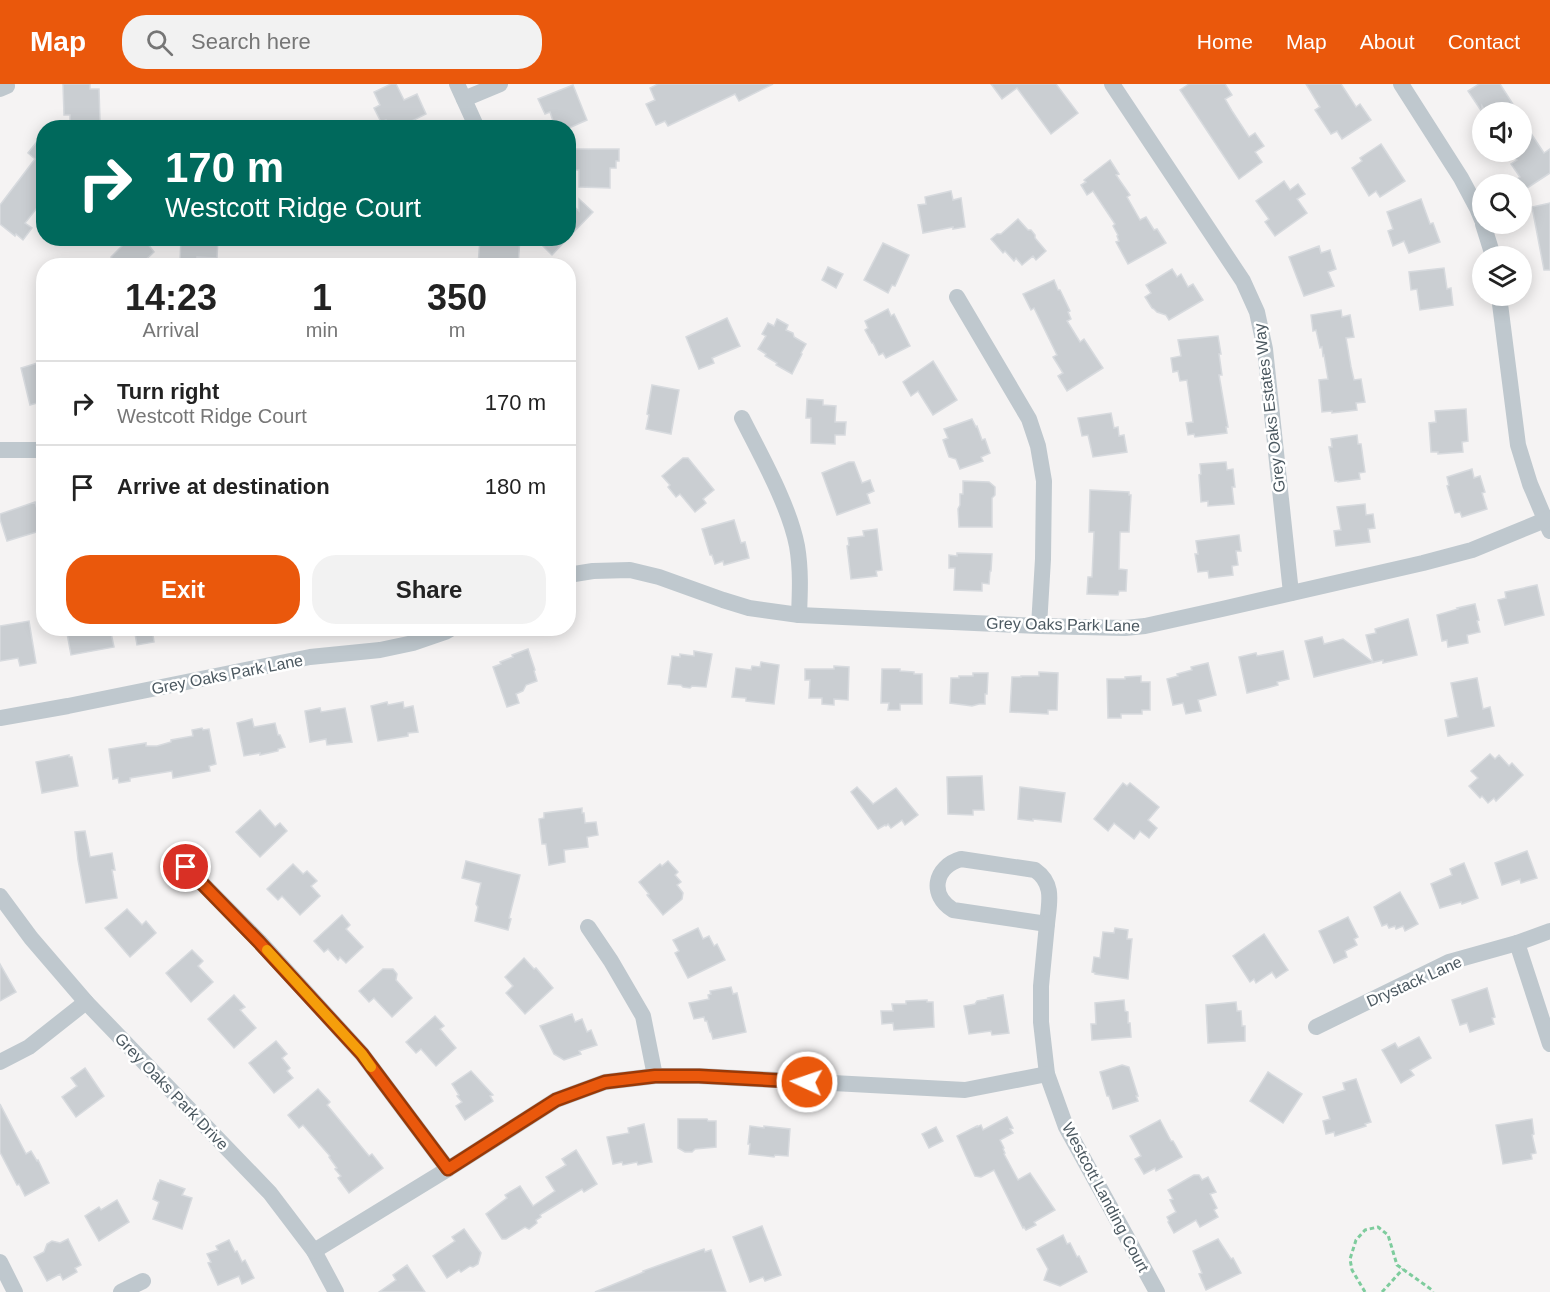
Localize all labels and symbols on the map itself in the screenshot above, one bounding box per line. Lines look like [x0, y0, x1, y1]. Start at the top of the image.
street label: Grey Oaks Estates Way [1251, 322, 1288, 493]
street label: Grey Oaks Park Lane [986, 615, 1140, 634]
street label: Grey Oaks Park Lane [150, 651, 304, 698]
pin [160, 841, 211, 892]
street label: Drystack Lane [1364, 953, 1464, 1010]
street label: Grey Oaks Park Drive [111, 1029, 232, 1153]
position arrow [775, 1050, 839, 1114]
street label: Westcott Landing Court [1059, 1120, 1153, 1275]

